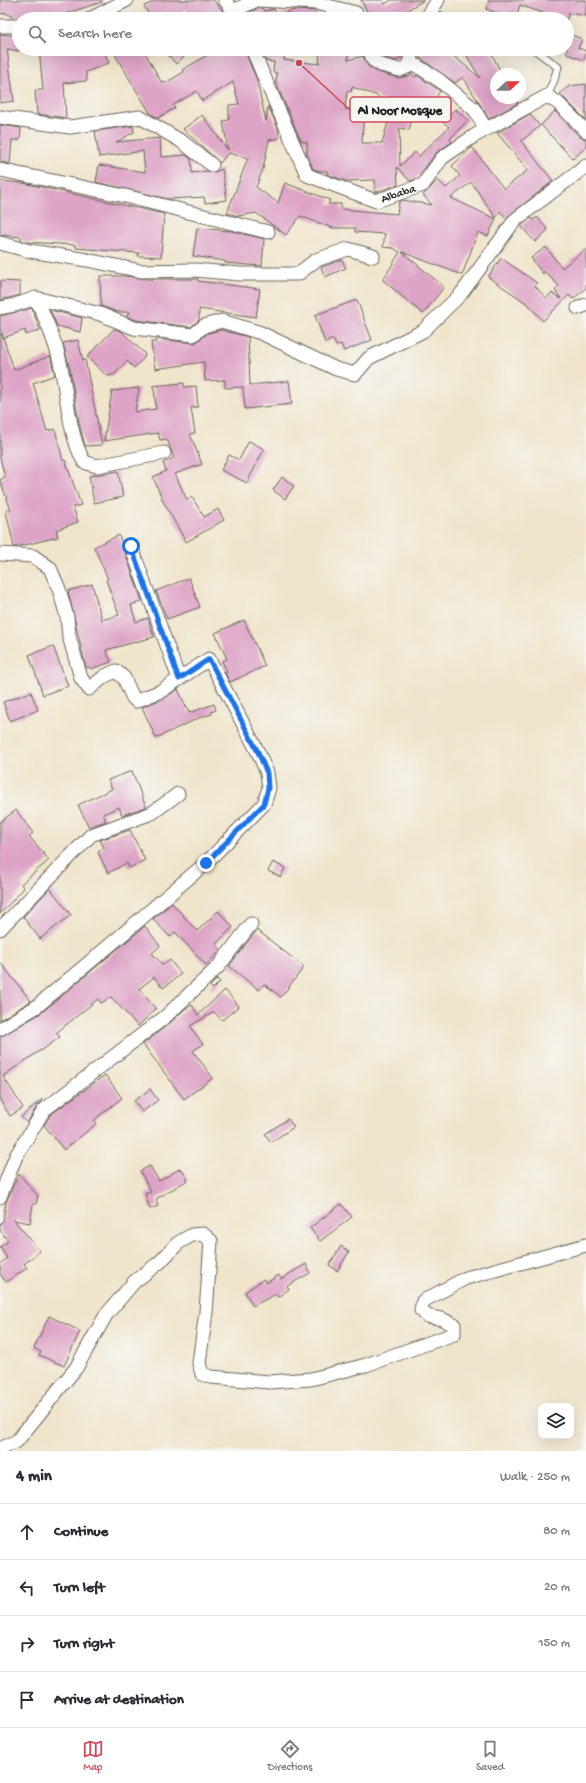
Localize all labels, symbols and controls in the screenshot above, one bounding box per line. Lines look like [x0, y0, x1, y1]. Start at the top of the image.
search box [12, 12, 574, 56]
icon: search [26, 23, 48, 45]
text: Search here [58, 25, 132, 43]
north arrow [490, 68, 526, 104]
callout: Al Noor Mosque [350, 97, 451, 122]
text: Al Noor Mosque [357, 104, 443, 119]
street label: Albaba [379, 182, 418, 207]
route start [122, 537, 140, 555]
route end [197, 854, 215, 872]
map controls [538, 1403, 574, 1439]
button: layers [538, 1403, 574, 1439]
text: 4 min [16, 1467, 52, 1487]
text: Walk · 250 m [500, 1470, 570, 1485]
icon: ahead [16, 1521, 38, 1543]
text: Continue [54, 1523, 108, 1541]
text: 80 m [543, 1524, 570, 1539]
icon: left [16, 1577, 38, 1599]
text: Turn left [54, 1579, 105, 1597]
text: 20 m [544, 1580, 570, 1595]
icon: right [16, 1633, 38, 1655]
text: Turn right [54, 1635, 114, 1653]
text: 150 m [538, 1636, 570, 1651]
icon: arrive [16, 1689, 38, 1711]
text: Arrive at destination [54, 1691, 184, 1709]
tab: Map [82, 1738, 104, 1774]
tab: Directions [268, 1738, 312, 1774]
tab: Saved [476, 1738, 504, 1774]

